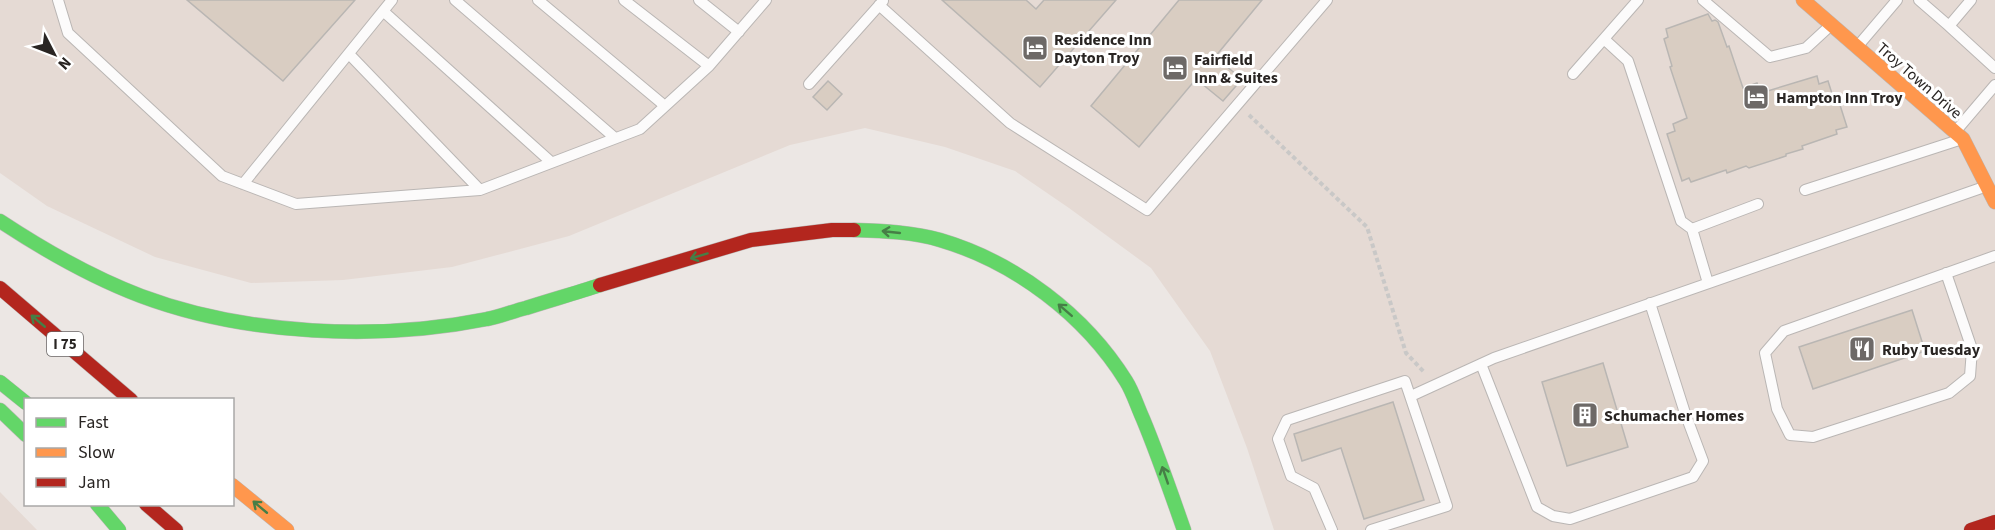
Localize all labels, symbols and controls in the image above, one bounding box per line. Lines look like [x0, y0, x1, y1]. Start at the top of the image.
north arrow [24, 24, 84, 84]
place label: Residence Inn Dayton Troy [1054, 29, 1152, 69]
hotel icon: Residence Inn Dayton Troy [1020, 33, 1050, 63]
street label: Troy Town Drive [1872, 37, 1967, 124]
place label: Fairfield Inn & Suites [1194, 49, 1278, 89]
text: N [53, 52, 76, 75]
hotel icon: Fairfield Inn & Suites [1160, 53, 1190, 83]
hotel icon: Hampton Inn Troy [1741, 82, 1771, 112]
place label: Hampton Inn Troy [1776, 87, 1903, 109]
one-way arrow [881, 226, 901, 237]
one-way arrow [690, 251, 709, 262]
one-way arrow [1057, 304, 1073, 317]
one-way arrow [31, 314, 46, 328]
road number: I 75 [47, 332, 83, 356]
restaurant icon: Ruby Tuesday [1847, 334, 1877, 364]
place label: Ruby Tuesday [1882, 339, 1981, 361]
legend [24, 398, 234, 506]
building icon: Schumacher Homes [1570, 400, 1600, 430]
place label: Schumacher Homes [1604, 405, 1744, 427]
text: Fast [78, 410, 109, 435]
text: Slow [78, 440, 115, 465]
one-way arrow [1158, 466, 1169, 485]
text: Jam [78, 470, 111, 495]
one-way arrow [252, 501, 268, 514]

